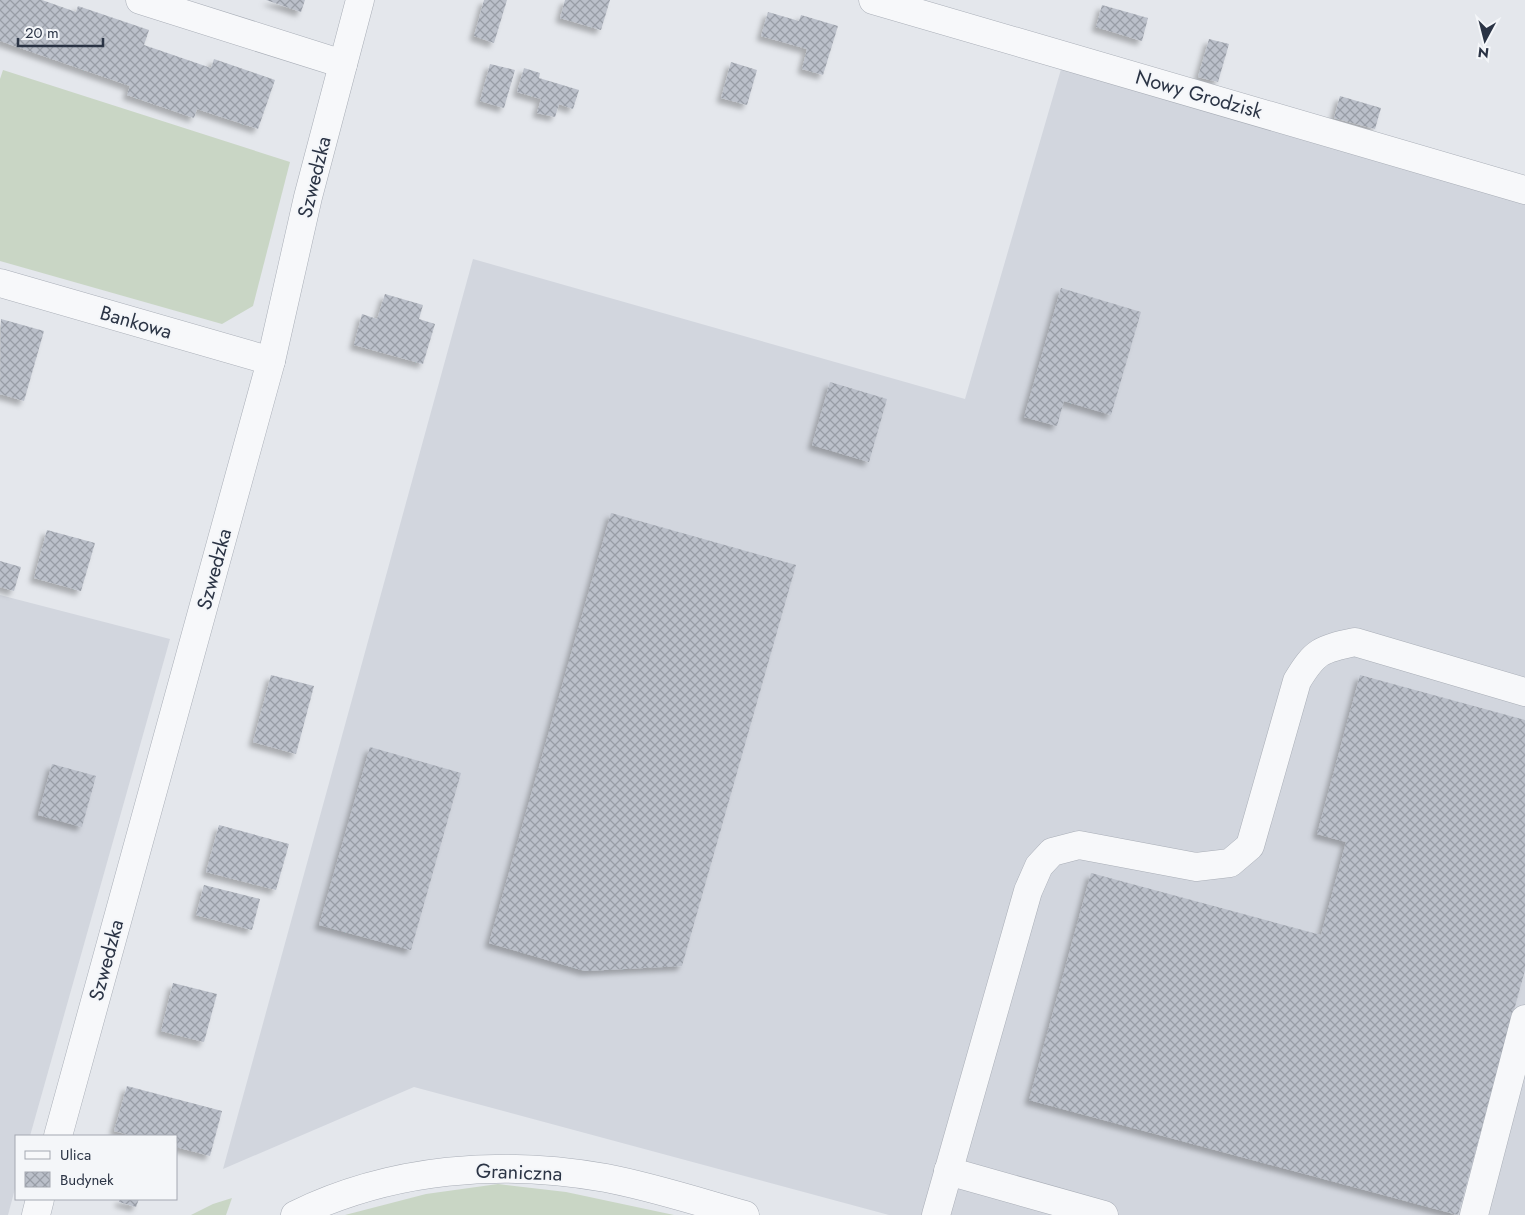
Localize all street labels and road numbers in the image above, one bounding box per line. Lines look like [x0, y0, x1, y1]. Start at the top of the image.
street label: Nowy Grodzisk [1132, 63, 1266, 126]
street label: Szwedzka [290, 133, 339, 221]
street label: Bankowa [96, 298, 175, 347]
street label: Szwedzka [190, 525, 239, 613]
street label: Szwedzka [82, 916, 131, 1004]
street label: Graniczna [475, 1156, 563, 1189]

